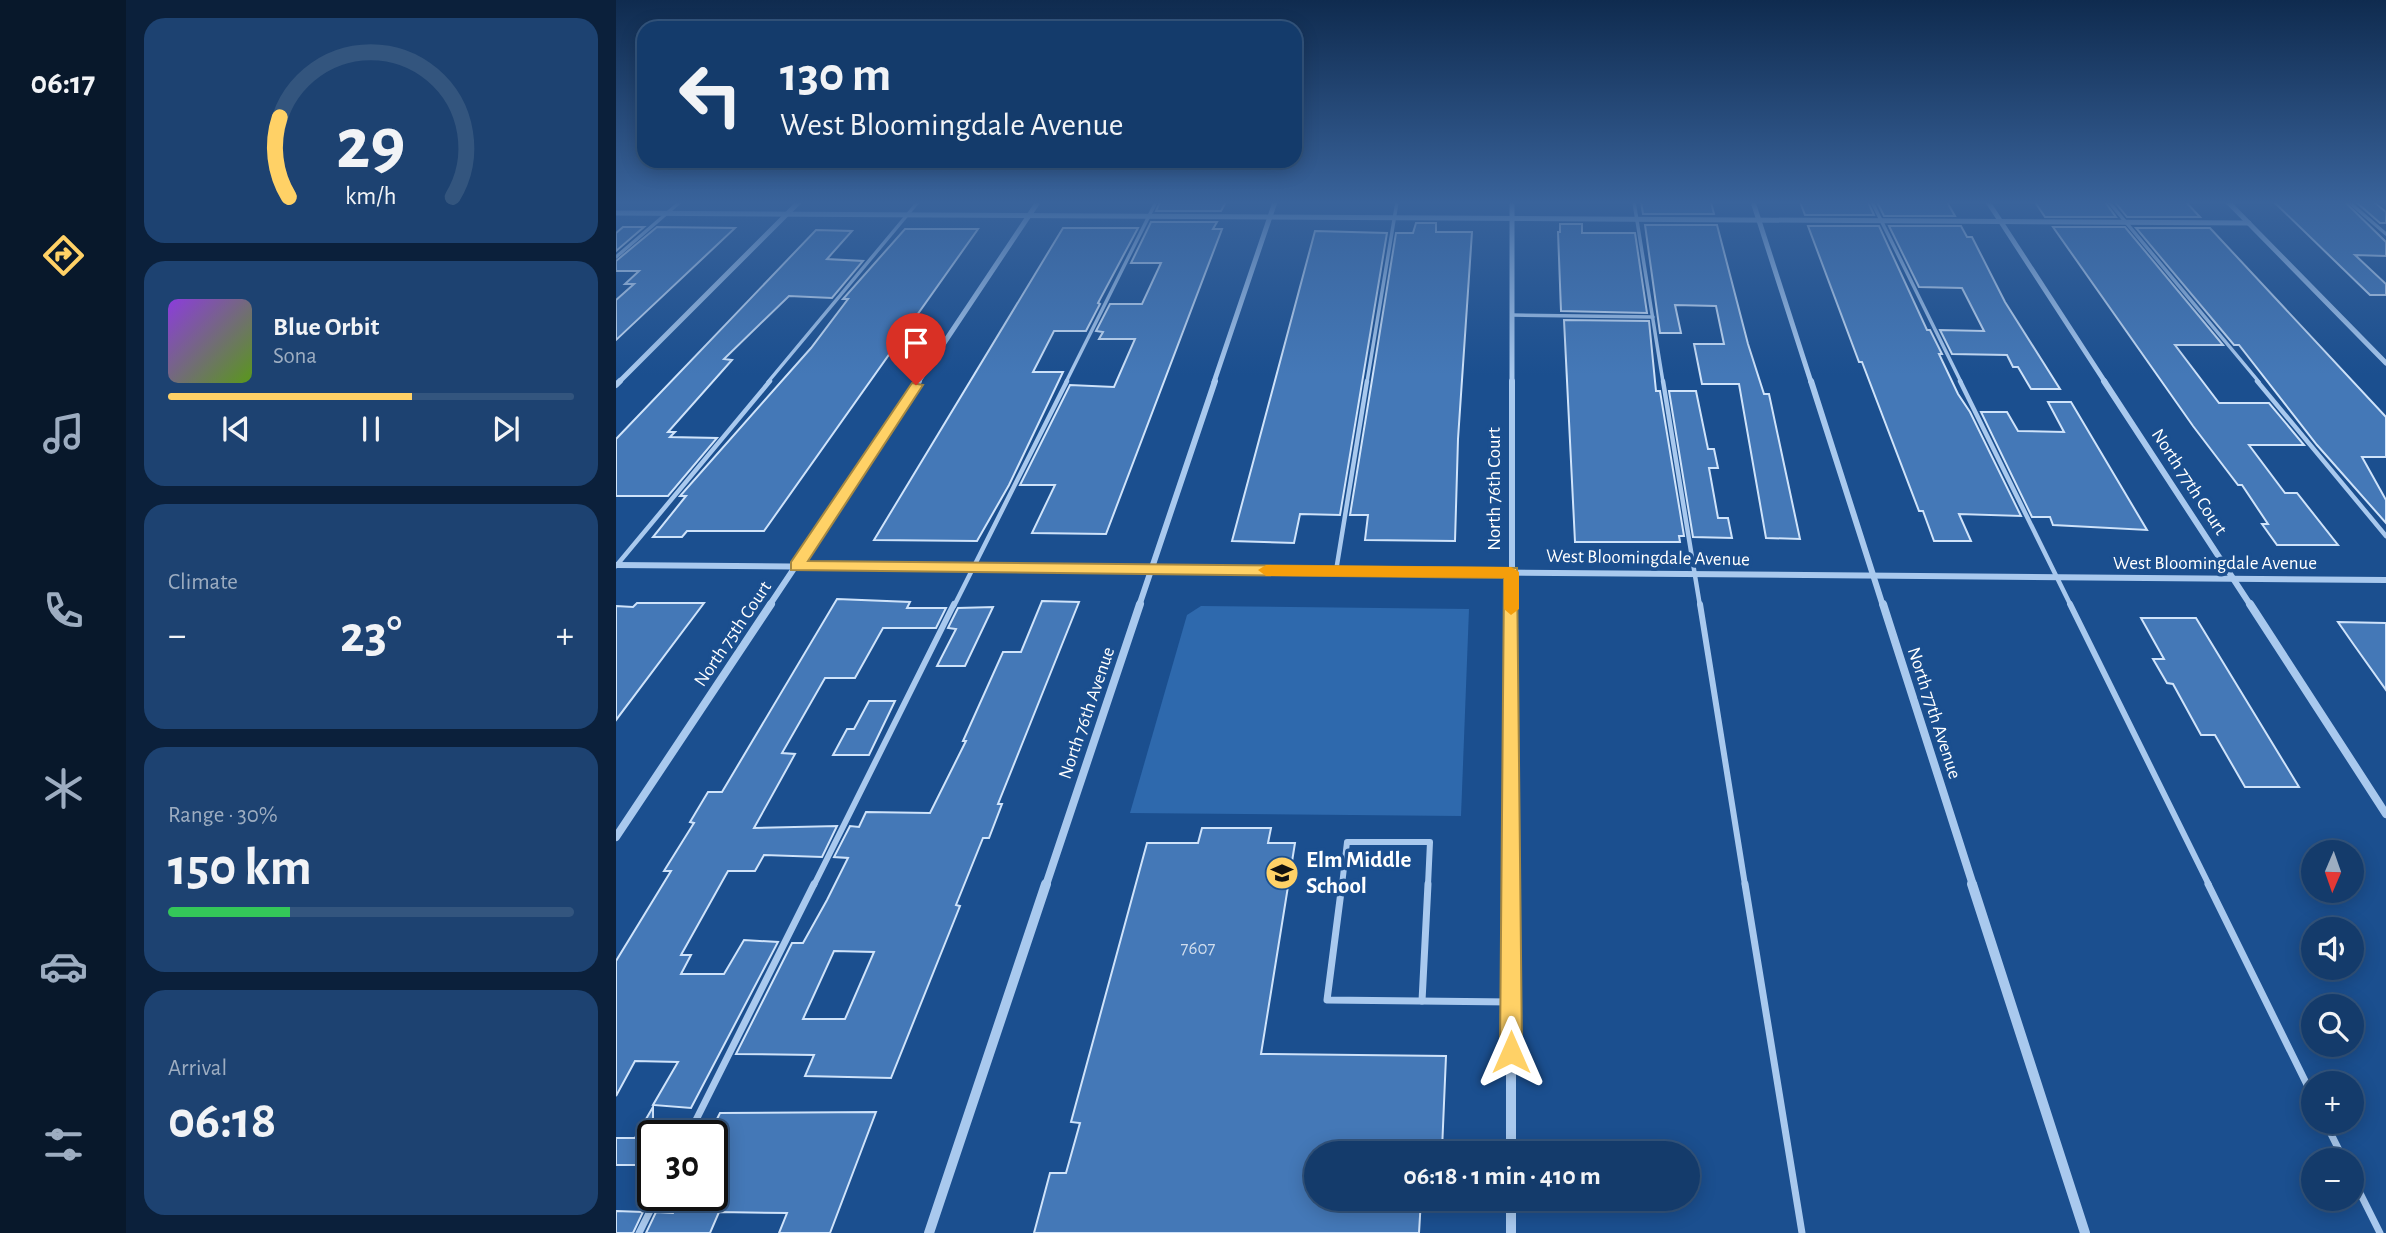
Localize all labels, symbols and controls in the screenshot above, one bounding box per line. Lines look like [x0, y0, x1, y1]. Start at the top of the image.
icon: left [665, 49, 756, 140]
text: 130 m [780, 51, 891, 100]
text: 06:17 [31, 67, 95, 99]
text: 29 [336, 109, 406, 182]
text: West Bloomingdale Avenue [780, 109, 1123, 141]
text: km/h [345, 183, 397, 208]
icon: directions [39, 231, 88, 280]
pin [886, 313, 946, 385]
text: Blue Orbit [273, 314, 379, 340]
icon: arrive [897, 324, 935, 362]
text: Sona [273, 345, 317, 368]
icon: music [39, 409, 88, 458]
icon: previous [217, 410, 255, 448]
icon: pause [352, 410, 390, 448]
icon: next [487, 410, 525, 448]
street label: North 77th Court [2148, 425, 2230, 539]
street label: North 76th Court [1485, 427, 1504, 551]
street label: West Bloomingdale Avenue [1546, 547, 1750, 569]
street label: West Bloomingdale Avenue [2113, 554, 2317, 573]
text: Climate [168, 571, 238, 594]
street label: North 75th Court [691, 578, 775, 690]
icon: phone [39, 586, 88, 635]
text: 23° [340, 609, 402, 661]
text: − [168, 617, 186, 655]
text: + [556, 617, 574, 655]
street label: North 76th Avenue [1056, 645, 1118, 781]
street label: North 77th Avenue [1904, 645, 1964, 781]
icon: climate [39, 764, 88, 813]
text: Range · 30% [168, 804, 278, 827]
north arrow [2301, 840, 2364, 903]
map controls [2301, 840, 2364, 1211]
text: 150 km [168, 842, 312, 894]
place label: Elm Middle School [1306, 849, 1412, 898]
school or university icon: Elm Middle School [1263, 854, 1301, 892]
button: sound [2301, 917, 2364, 980]
house number: 7607 [1181, 939, 1215, 958]
icon: car [39, 942, 88, 991]
button: search [2301, 994, 2364, 1057]
position arrow [1474, 1015, 1548, 1089]
text: Arrival [168, 1057, 227, 1080]
button: + [2301, 1071, 2364, 1134]
text: 06:18 [168, 1095, 276, 1147]
icon: filters [39, 1120, 88, 1169]
speed limit sign: 30 [637, 1120, 728, 1211]
button: − [2301, 1148, 2364, 1211]
text: 06:18 · 1 min · 410 m [1403, 1163, 1601, 1189]

